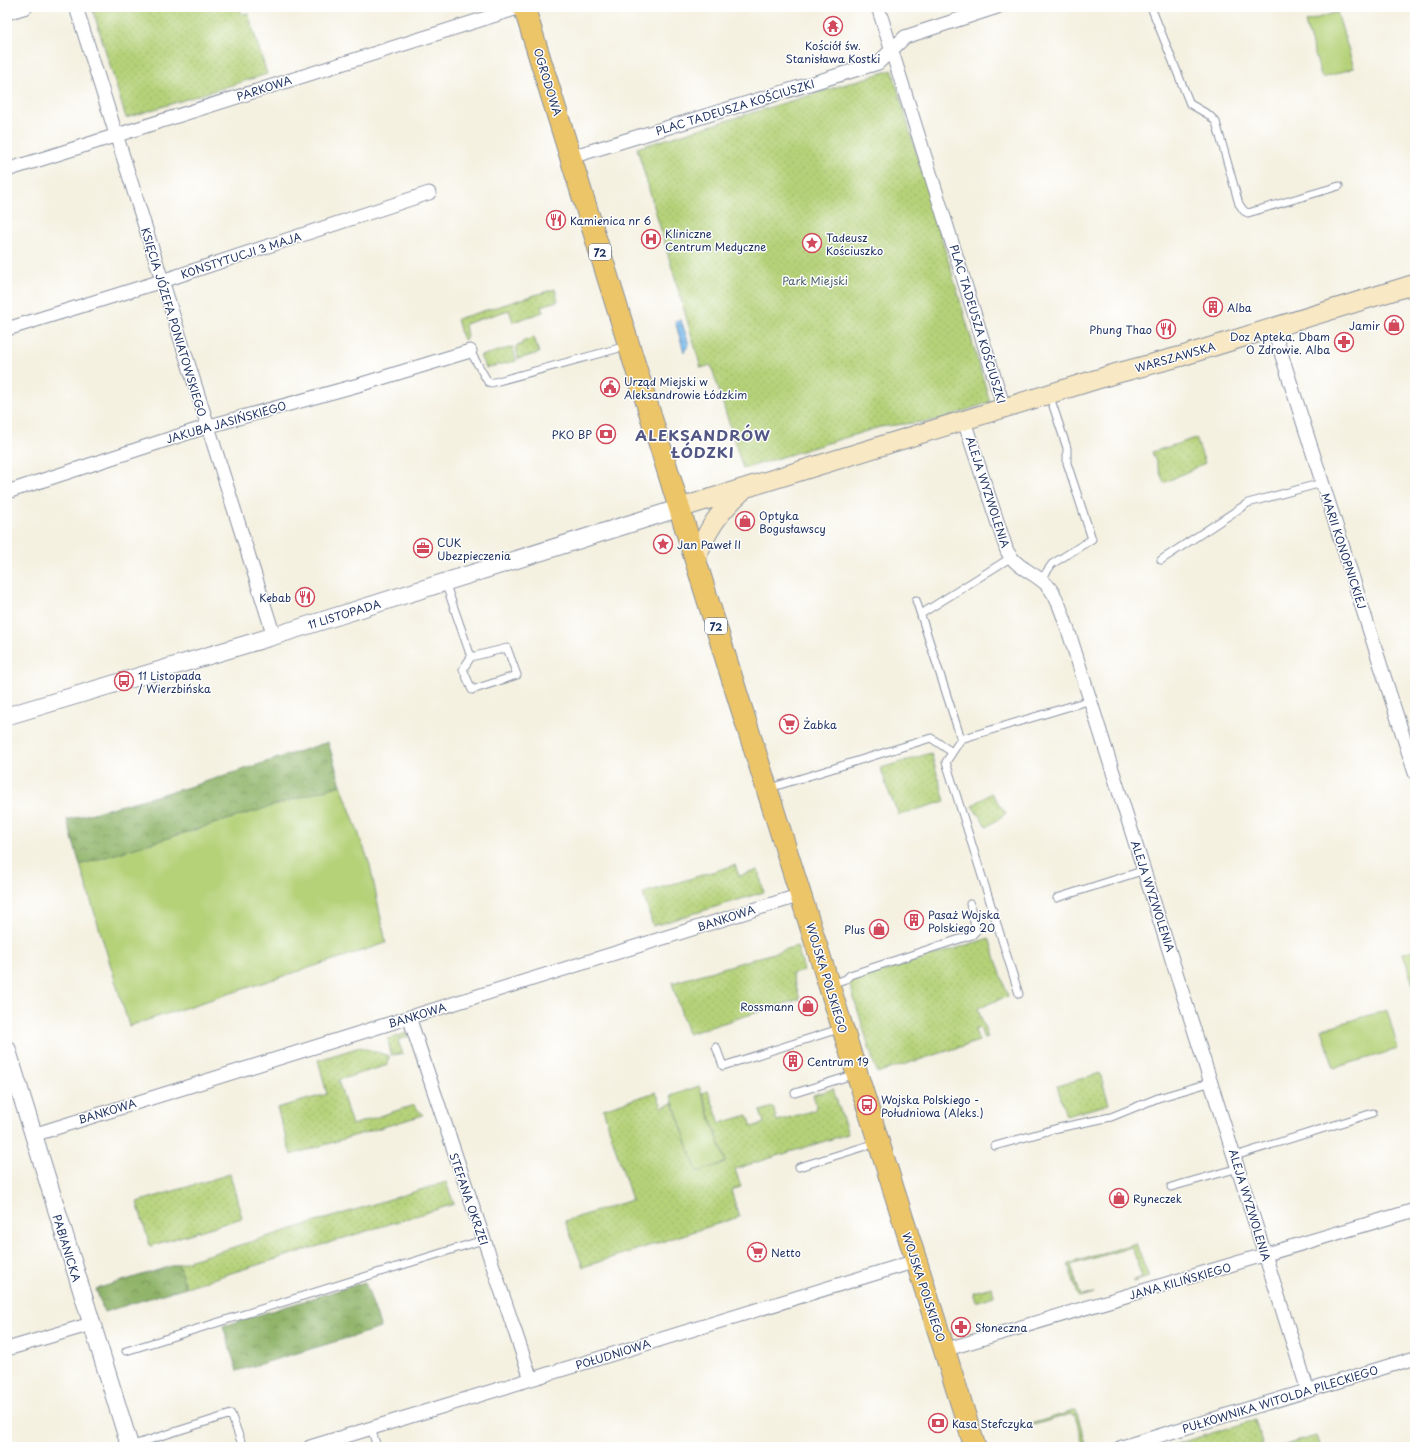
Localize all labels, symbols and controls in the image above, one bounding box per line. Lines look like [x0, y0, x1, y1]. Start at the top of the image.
temple icon: Kościół św. Stanisława Kostki [822, 15, 844, 37]
place label: Kościół św. Stanisława Kostki [786, 37, 880, 67]
street label: OGRODOWA [530, 46, 567, 119]
street label: PARKOWA [234, 71, 294, 105]
street label: PLAC TADEUSZA KOŚCIUSZKI [653, 75, 817, 139]
restaurant icon: Kamienica nr 6 [545, 209, 567, 231]
place label: Kamienica nr 6 [570, 212, 652, 229]
street label: KSIĘCIA JÓZEFA PONIATOWSKIEGO [137, 225, 211, 419]
place label: Kliniczne Centrum Medyczne [665, 225, 767, 255]
street label: KONSTYTUCJI 3 MAJA [179, 227, 303, 283]
hospital icon: Kliniczne Centrum Medyczne [640, 228, 662, 250]
place label: Tadeusz Kościuszko [826, 229, 883, 259]
place icon: Tadeusz Kościuszko [801, 232, 823, 254]
street label: PLAC TADEUSZA KOŚCIUSZKI [946, 242, 1010, 406]
road number: 72 [589, 244, 611, 260]
park label: Park Miejski [782, 272, 848, 289]
building icon: Alba [1202, 296, 1224, 318]
place label: Alba [1227, 299, 1252, 316]
shop icon: Jamir [1383, 314, 1405, 336]
place label: Jamir [1349, 317, 1380, 334]
restaurant icon: Phung Thao [1155, 318, 1177, 340]
place label: Phung Thao [1089, 321, 1152, 338]
place label: Doz Apteka. Dbam O Zdrowie. Alba [1230, 328, 1330, 358]
pharmacy icon: Doz Apteka. Dbam O Zdrowie. Alba [1333, 331, 1355, 353]
street label: WARSZAWSKA [1133, 337, 1217, 377]
place label: Urząd Miejski w Aleksandrowie Łódzkim [624, 373, 747, 403]
public building icon: Urząd Miejski w Aleksandrowie Łódzkim [599, 376, 621, 398]
street label: JAKUBA JASIŃSKIEGO [164, 397, 288, 447]
bank icon: PKO BP [595, 423, 617, 445]
district label: ALEKSANDRÓW ŁÓDZKI [635, 423, 771, 463]
place label: PKO BP [551, 426, 592, 443]
street label: ALEJA WYZWOLENIA [962, 434, 1014, 551]
street label: MARII KONOPNICKIEJ [1317, 491, 1371, 611]
place label: Optyka Bogusławscy [759, 507, 826, 537]
shop icon: Optyka Bogusławscy [734, 510, 756, 532]
place icon: Jan Paweł II [652, 533, 674, 555]
place label: CUK Ubezpieczenia [437, 534, 511, 564]
place label: Jan Paweł II [677, 536, 741, 553]
office icon: CUK Ubezpieczenia [412, 537, 434, 559]
restaurant icon: Kebab [294, 586, 316, 608]
place label: Kebab [259, 589, 291, 606]
street label: 11 LISTOPADA [305, 595, 383, 633]
road number: 72 [705, 618, 727, 634]
place label: 11 Listopada / Wierzbińska [138, 667, 211, 697]
bus stop icon: 11 Listopada / Wierzbińska [113, 670, 135, 692]
supermarket icon: Żabka [778, 713, 800, 735]
place label: Żabka [803, 716, 837, 733]
street label: ALEJA WYZWOLENIA [1127, 838, 1179, 955]
street label: BANKOWA [695, 900, 758, 935]
place label: Pasaż Wojska Polskiego 20 [928, 906, 1000, 936]
building icon: Pasaż Wojska Polskiego 20 [903, 909, 925, 931]
shop icon: Plus [868, 918, 890, 940]
street label: WOJSKA POLSKIEGO [802, 921, 852, 1035]
place label: Plus [844, 921, 865, 938]
shop icon: Rossmann [797, 995, 819, 1017]
street label: BANKOWA [386, 998, 449, 1032]
place label: Rossmann [740, 998, 794, 1015]
building icon: Centrum 19 [782, 1050, 804, 1072]
place label: Centrum 19 [807, 1053, 869, 1070]
place label: Wojska Polskiego - Południowa (Aleks.) [881, 1091, 984, 1121]
street label: BANKOWA [76, 1094, 139, 1128]
bus stop icon: Wojska Polskiego - Południowa (Aleks.) [856, 1094, 878, 1116]
street label: ALEJA WYZWOLENIA [1225, 1147, 1275, 1264]
street label: STEFANA OKRZEI [445, 1150, 493, 1248]
shop icon: Ryneczek [1108, 1187, 1130, 1209]
place label: Ryneczek [1133, 1190, 1183, 1207]
street label: PABIANICKA [49, 1212, 85, 1284]
street label: WOJSKA POLSKIEGO [898, 1230, 950, 1344]
supermarket icon: Netto [746, 1241, 768, 1263]
place label: Netto [771, 1244, 801, 1261]
street label: JANA KILIŃSKIEGO [1127, 1258, 1233, 1304]
pharmacy icon: Słoneczna [950, 1316, 972, 1338]
place label: Słoneczna [975, 1319, 1027, 1336]
street label: POŁUDNIOWA [573, 1334, 653, 1374]
street label: PUŁKOWNIKA WITOLDA PILECKIEGO [1180, 1361, 1380, 1437]
bank icon: Kasa Stefczyka [927, 1412, 949, 1434]
place label: Kasa Stefczyka [952, 1415, 1033, 1432]

